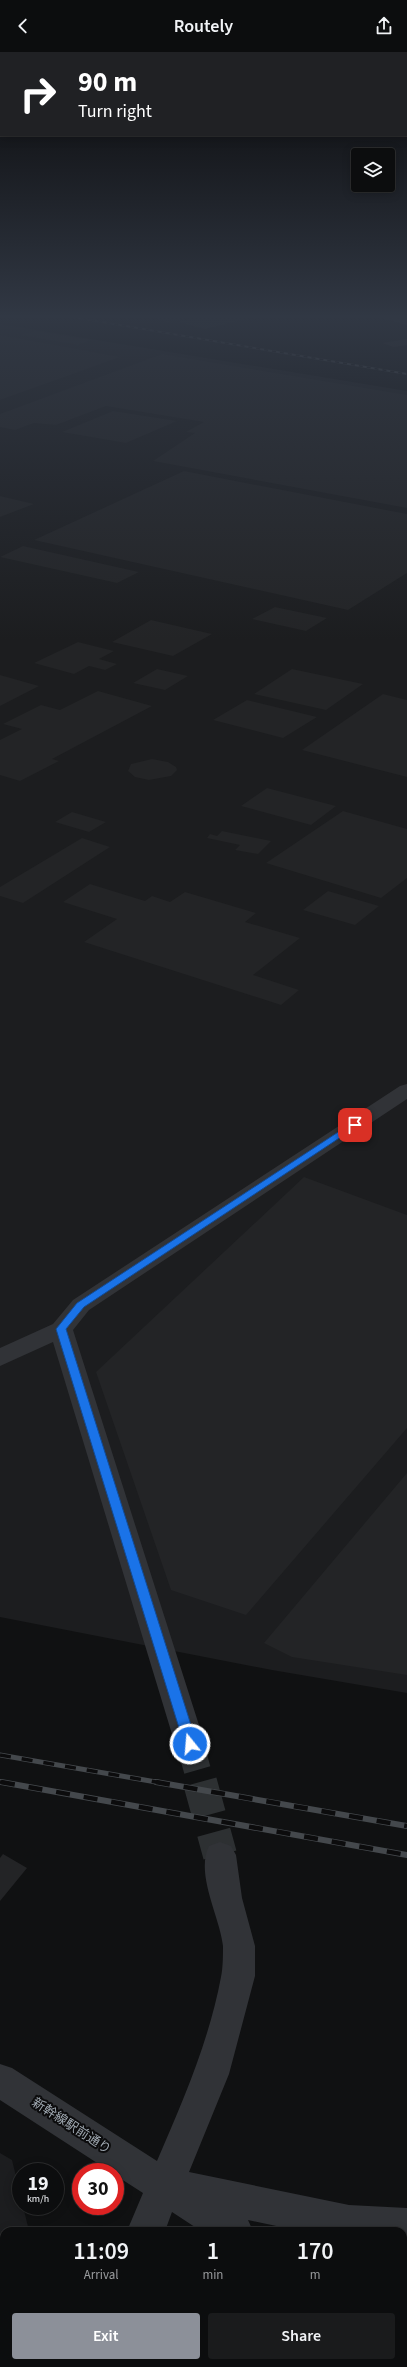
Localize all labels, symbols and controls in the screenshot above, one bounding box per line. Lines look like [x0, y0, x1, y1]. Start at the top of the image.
text: Routely [174, 14, 233, 39]
icon: back [12, 15, 34, 37]
icon: share [373, 15, 395, 37]
text: 90 m [78, 62, 137, 102]
icon: right [12, 68, 64, 120]
text: Turn right [78, 99, 152, 124]
map controls [351, 148, 395, 192]
button: layers [351, 148, 395, 192]
pin [338, 1108, 372, 1142]
icon: arrive [344, 1114, 366, 1136]
position arrow [169, 1723, 211, 1765]
street label: 新幹線駅前通り [28, 2094, 115, 2158]
speed limit sign: 30 [72, 2163, 124, 2215]
text: 19 [27, 2170, 49, 2198]
text: km/h [27, 2192, 49, 2206]
text: 11:09 [73, 2234, 129, 2269]
text: 1 [207, 2234, 219, 2269]
text: 170 [297, 2234, 334, 2269]
text: Arrival [84, 2266, 119, 2284]
text: min [202, 2266, 223, 2284]
text: m [310, 2266, 321, 2284]
button: Exit [12, 2313, 200, 2359]
button: Share [208, 2313, 395, 2359]

